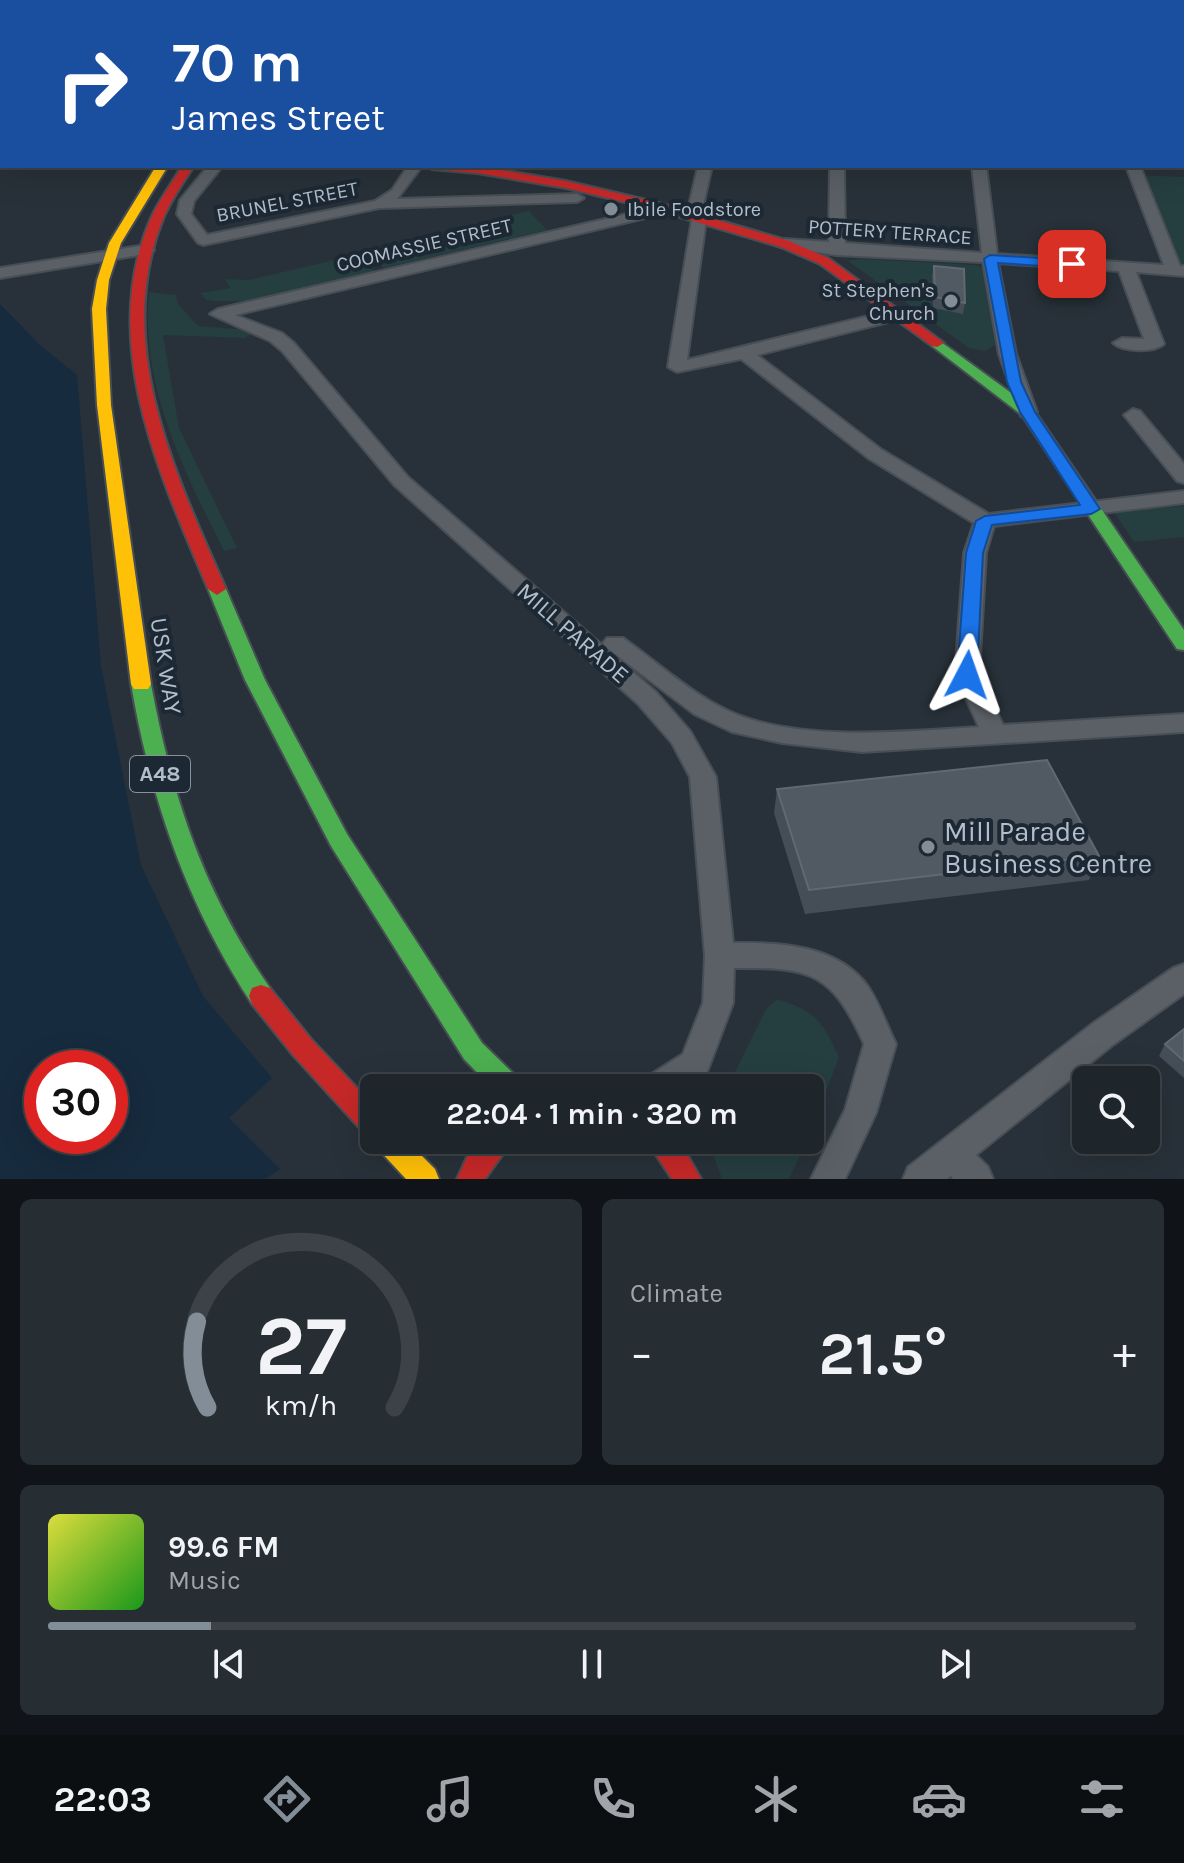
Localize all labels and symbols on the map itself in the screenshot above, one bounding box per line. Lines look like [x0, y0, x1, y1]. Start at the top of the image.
street label: BRUNEL STREET [214, 177, 360, 227]
place label: Ibile Foodstore [627, 198, 761, 221]
marker: Ibile Foodstore [602, 200, 620, 218]
street label: COOMASSIE STREET [334, 214, 514, 276]
street label: POTTERY TERRACE [807, 215, 973, 249]
pin [1038, 230, 1106, 298]
place label: St Stephen's Church [821, 279, 935, 325]
marker: St Stephen's Church [942, 292, 960, 310]
street label: MILL PARADE [511, 577, 635, 689]
street label: USK WAY [145, 616, 187, 716]
position arrow [925, 633, 1009, 717]
road number: A48 [130, 756, 190, 792]
place label: Mill Parade Business Centre [944, 815, 1152, 880]
marker: Mill Parade Business Centre [919, 838, 937, 856]
speed limit sign: 30 [24, 1050, 128, 1154]

